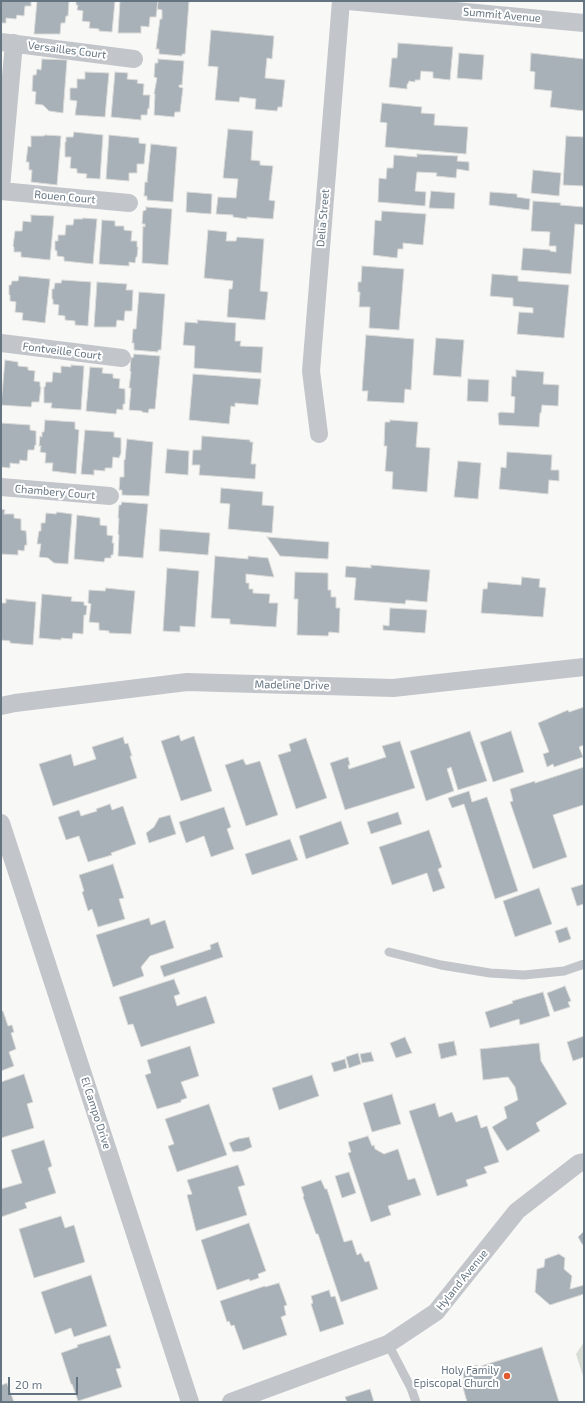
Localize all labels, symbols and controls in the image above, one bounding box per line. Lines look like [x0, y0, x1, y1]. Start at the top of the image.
street label: Summit Avenue [463, 5, 541, 25]
street label: Versailles Court [27, 39, 107, 61]
street label: Rouen Court [34, 188, 96, 206]
street label: Delia Street [314, 188, 332, 248]
street label: Fontveille Court [22, 340, 102, 362]
street label: Chambery Court [14, 482, 96, 502]
street label: Madeline Drive [255, 678, 329, 692]
street label: El Campo Drive [78, 1075, 114, 1151]
street label: Hyland Avenue [433, 1247, 491, 1313]
place label: Holy Family Episcopal Church [413, 1363, 499, 1389]
scale bar [10, 1369, 80, 1395]
marker: Holy Family Episcopal Church [502, 1371, 512, 1381]
text: 20 m [15, 1377, 42, 1391]

